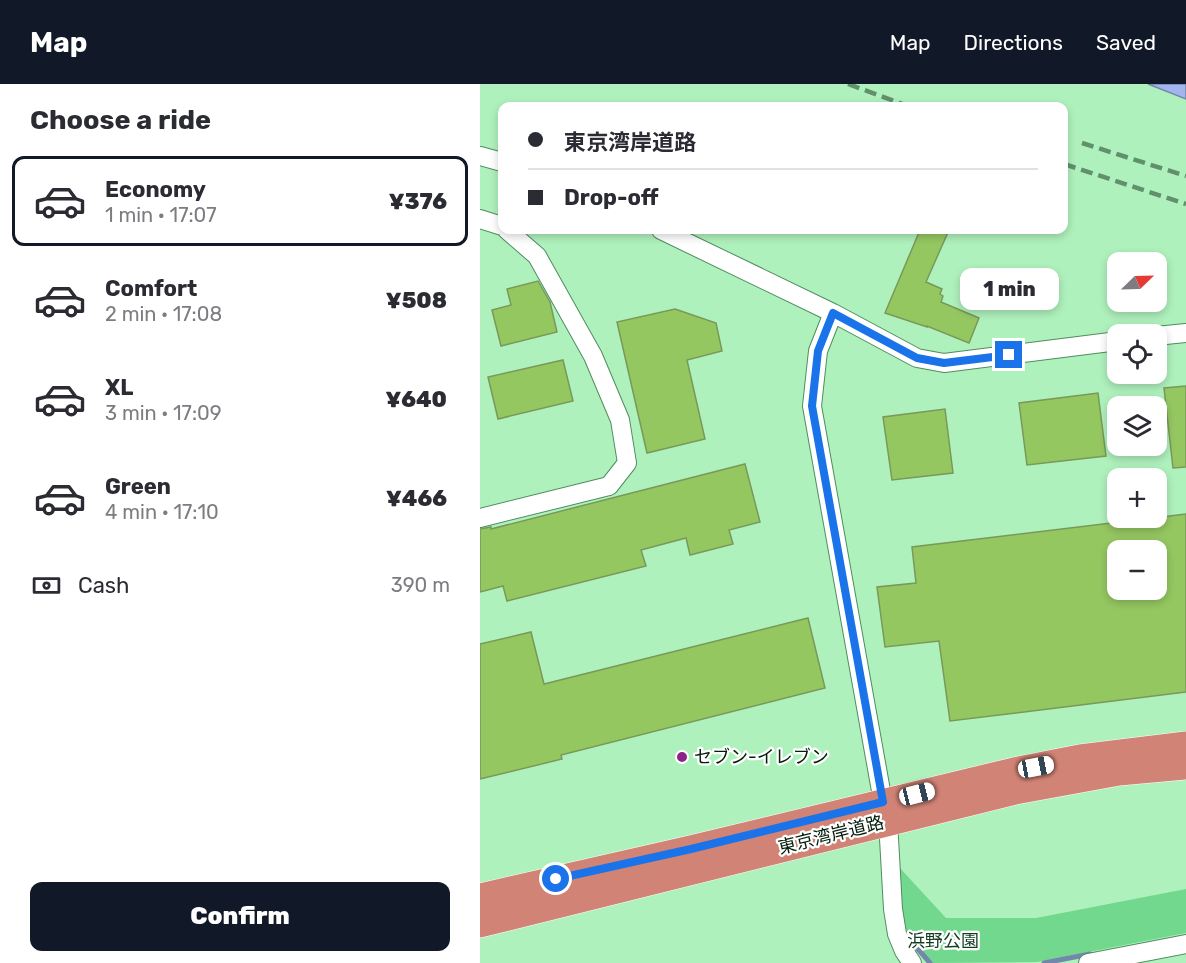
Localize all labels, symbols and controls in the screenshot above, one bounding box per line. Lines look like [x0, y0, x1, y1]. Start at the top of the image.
text: Map [30, 26, 87, 59]
text: Map [890, 30, 931, 55]
text: Directions [964, 30, 1063, 55]
text: Saved [1096, 30, 1156, 55]
text: Choose a ride [30, 104, 211, 136]
text: 東京湾岸道路 [564, 129, 696, 156]
icon: car [33, 174, 87, 228]
text: Economy [105, 176, 206, 203]
text: Drop-off [564, 184, 659, 211]
text: ¥376 [389, 188, 447, 215]
text: 1 min · 17:07 [105, 203, 217, 227]
north arrow [1107, 252, 1167, 312]
map controls [1107, 252, 1167, 600]
callout: 1 min [960, 268, 1058, 310]
icon: car [33, 273, 87, 327]
text: Comfort [105, 275, 197, 302]
text: 1 min [983, 277, 1036, 301]
text: ¥508 [386, 287, 447, 314]
text: 2 min · 17:08 [105, 302, 222, 326]
button: locate [1107, 324, 1167, 384]
route end [995, 341, 1022, 368]
icon: car [33, 372, 87, 426]
text: XL [105, 374, 133, 401]
text: ¥640 [385, 386, 447, 413]
button: layers [1107, 396, 1167, 456]
text: 3 min · 17:09 [105, 401, 222, 425]
button: + [1107, 468, 1167, 528]
icon: car [33, 471, 87, 525]
text: Green [105, 473, 171, 500]
text: ¥466 [386, 485, 447, 512]
text: 4 min · 17:10 [105, 500, 219, 524]
button: − [1107, 540, 1167, 600]
icon: cash [30, 569, 63, 602]
text: Cash [78, 572, 129, 599]
text: 390 m [391, 573, 450, 597]
place label: セブン-イレブン [694, 746, 829, 768]
marker: セブン-イレブン [675, 750, 689, 764]
car [1017, 755, 1055, 779]
car [897, 781, 937, 807]
street label: 東京湾岸道路 [776, 811, 886, 859]
route start [542, 865, 569, 892]
button: Confirm [30, 882, 450, 951]
park label: 浜野公園 [907, 930, 979, 952]

